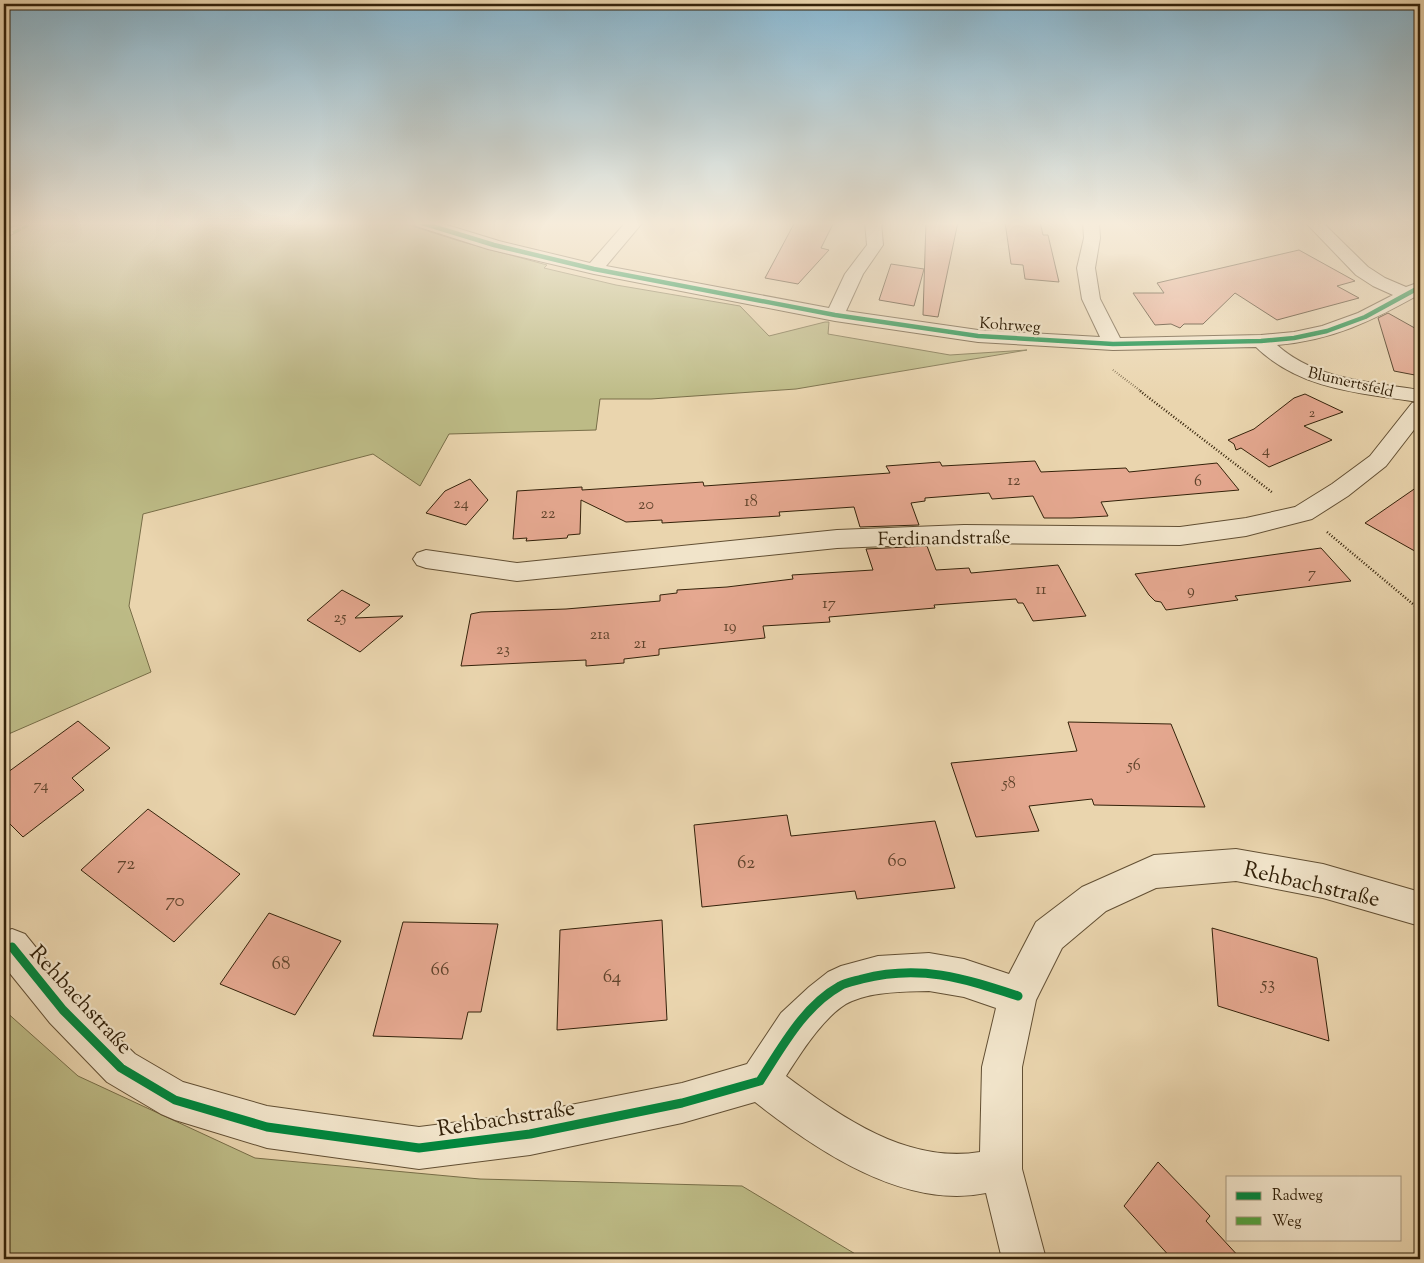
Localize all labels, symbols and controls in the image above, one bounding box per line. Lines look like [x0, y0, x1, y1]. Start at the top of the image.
street label: Kohrweg [978, 313, 1042, 340]
street label: Blumertsfeld [1305, 362, 1396, 405]
house number: 2 [1309, 404, 1316, 424]
house number: 4 [1262, 440, 1270, 463]
house number: 12 [1008, 470, 1021, 493]
house number: 6 [1194, 471, 1202, 494]
house number: 18 [744, 491, 758, 514]
house number: 24 [453, 493, 469, 516]
house number: 20 [638, 494, 654, 517]
house number: 22 [541, 503, 556, 526]
street label: Ferdinandstraße [877, 525, 1011, 554]
house number: 7 [1308, 563, 1316, 586]
house number: 11 [1036, 579, 1047, 602]
house number: 9 [1187, 580, 1195, 603]
house number: 17 [822, 593, 836, 616]
house number: 25 [334, 607, 347, 630]
house number: 19 [723, 616, 737, 639]
house number: 21a [590, 624, 611, 647]
house number: 21 [634, 633, 647, 656]
house number: 23 [496, 639, 510, 662]
house number: 56 [1126, 755, 1141, 778]
house number: 58 [1001, 773, 1016, 796]
house number: 74 [34, 775, 49, 798]
house number: 60 [887, 848, 907, 875]
house number: 62 [737, 850, 755, 877]
house number: 72 [117, 851, 135, 878]
street label: Rehbachstraße [1240, 855, 1383, 917]
house number: 70 [165, 888, 185, 915]
street label: Rehbachstraße [21, 939, 139, 1063]
house number: 68 [272, 951, 290, 978]
house number: 66 [431, 957, 449, 984]
house number: 64 [603, 964, 622, 991]
house number: 53 [1260, 971, 1275, 998]
street label: Rehbachstraße [435, 1093, 578, 1147]
legend [1226, 1176, 1402, 1240]
text: Radweg [1272, 1186, 1323, 1207]
text: Weg [1272, 1212, 1302, 1233]

